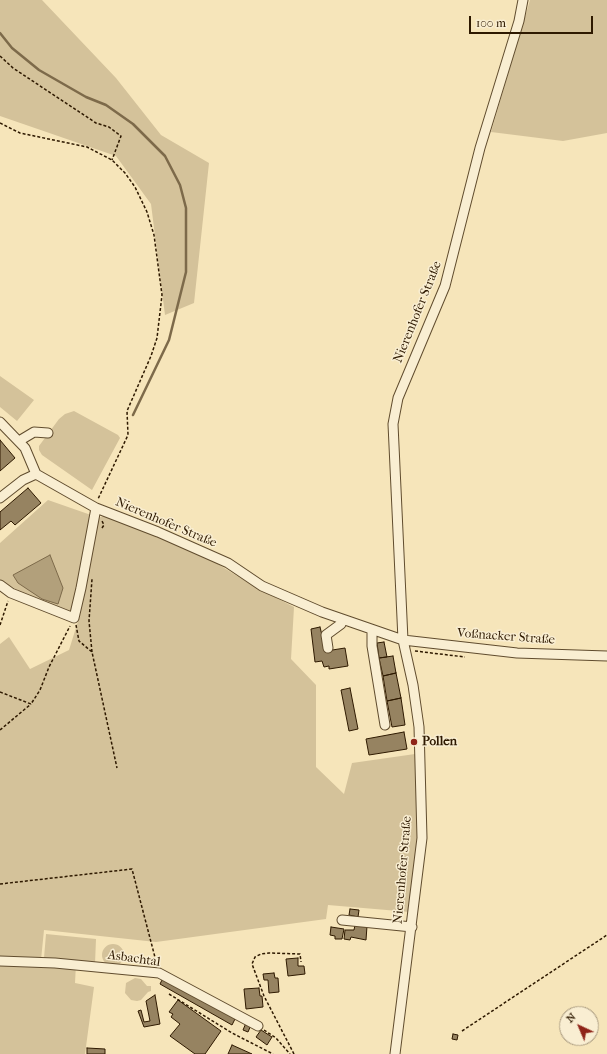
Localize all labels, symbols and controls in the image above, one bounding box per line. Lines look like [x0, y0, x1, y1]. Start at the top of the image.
scale bar [471, 8, 595, 34]
text: 100 m [476, 16, 506, 30]
street label: Nierenhofer Straße [390, 259, 446, 365]
street label: Nierenhofer Straße [113, 495, 219, 551]
street label: Voßnacker Straße [456, 626, 556, 648]
place label: Pollen [422, 734, 457, 750]
marker: Pollen [409, 737, 419, 747]
street label: Nierenhofer Straße [391, 815, 415, 925]
street label: Asbachtal [107, 948, 161, 970]
north arrow [559, 1006, 599, 1046]
text: N [563, 1010, 579, 1025]

